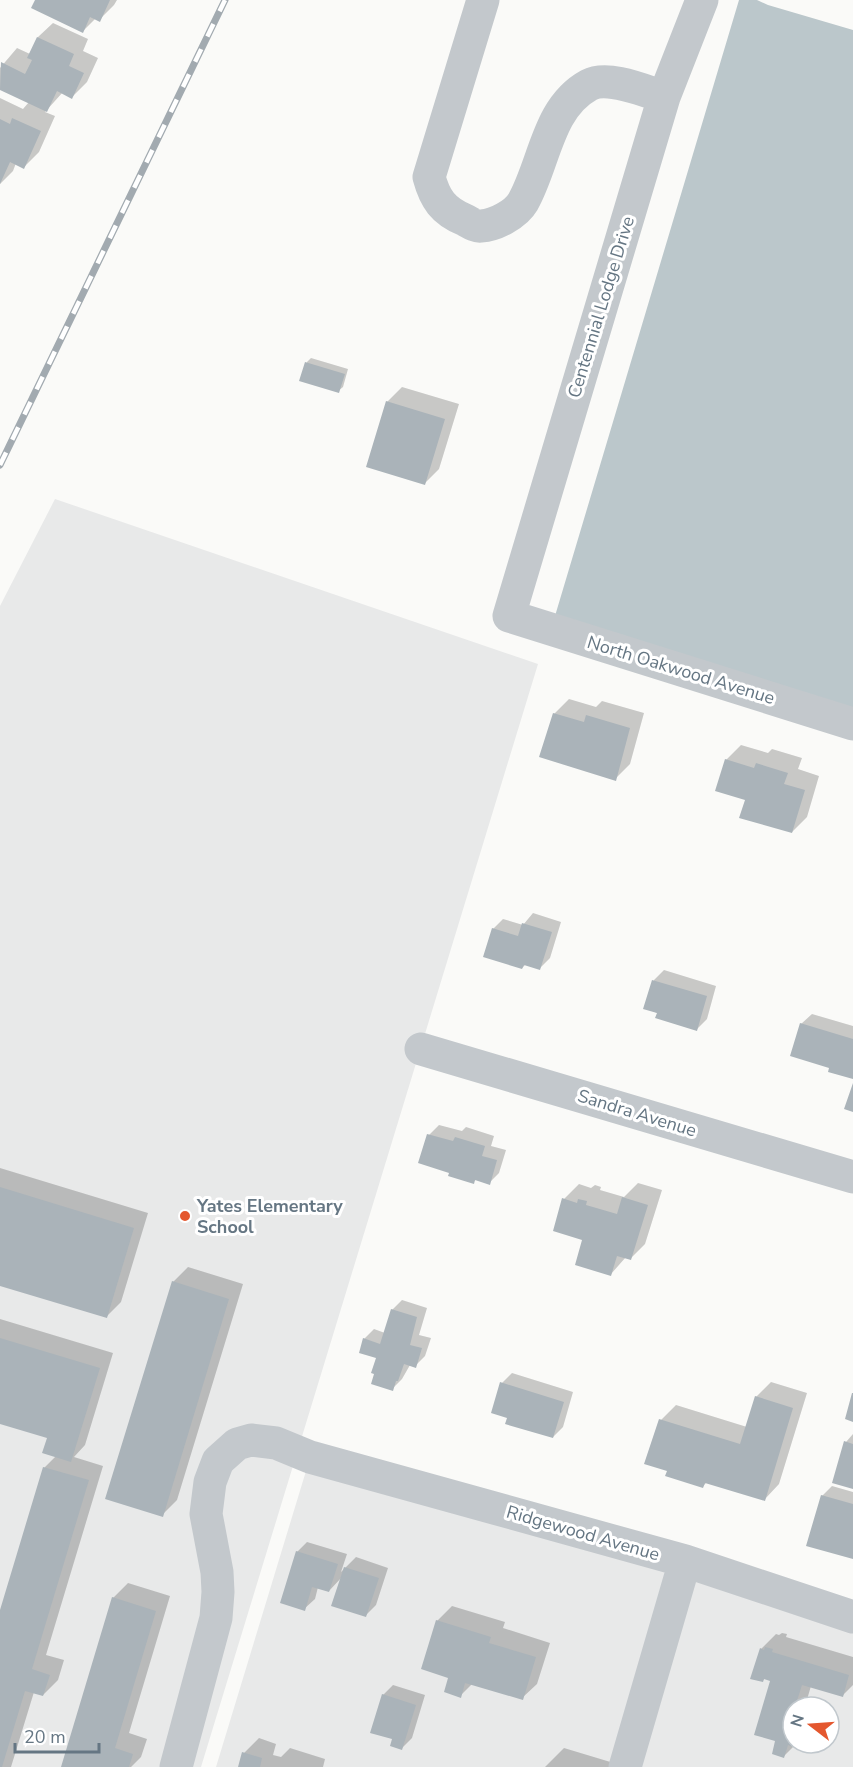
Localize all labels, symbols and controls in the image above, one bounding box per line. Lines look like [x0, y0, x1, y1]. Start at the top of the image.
street label: Centennial Lodge Drive [562, 213, 640, 401]
street label: North Oakwood Avenue [584, 630, 778, 710]
street label: Sandra Avenue [575, 1084, 699, 1142]
place label: Yates Elementary School [196, 1194, 343, 1239]
marker: Yates Elementary School [178, 1209, 192, 1223]
street label: Ridgewood Avenue [504, 1500, 662, 1566]
north arrow [781, 1695, 841, 1755]
text: N [785, 1712, 810, 1730]
scale bar [15, 1716, 99, 1754]
text: 20 m [24, 1725, 66, 1749]

